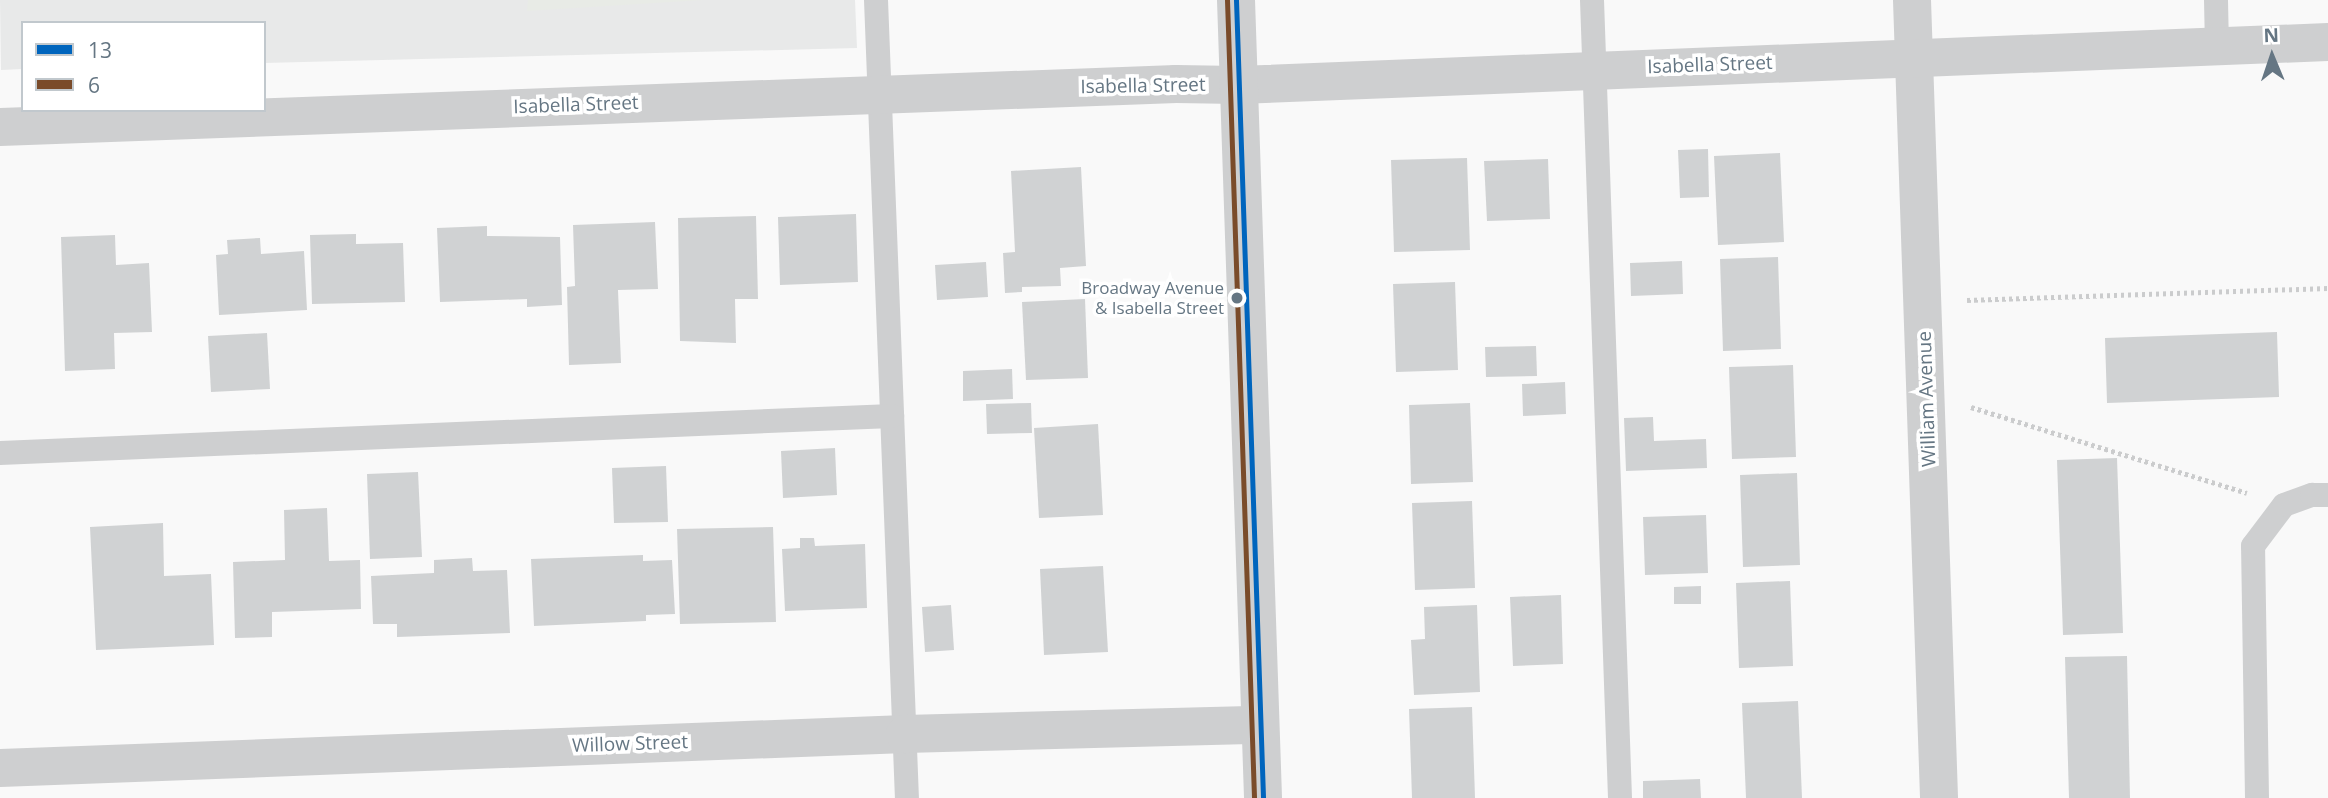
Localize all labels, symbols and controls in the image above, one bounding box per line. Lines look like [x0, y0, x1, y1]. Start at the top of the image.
legend [21, 21, 266, 112]
north arrow [2237, 21, 2307, 91]
text: N [2263, 22, 2279, 48]
text: 13 [88, 36, 112, 64]
street label: Isabella Street [1647, 51, 1773, 79]
text: 6 [88, 71, 100, 99]
street label: Isabella Street [1080, 74, 1206, 98]
street label: Isabella Street [513, 91, 639, 119]
place label: Broadway Avenue & Isabella Street [1081, 278, 1224, 318]
marker: Broadway Avenue & Isabella Street [1230, 291, 1244, 305]
street label: William Avenue [1913, 331, 1941, 467]
street label: Willow Street [572, 731, 688, 757]

